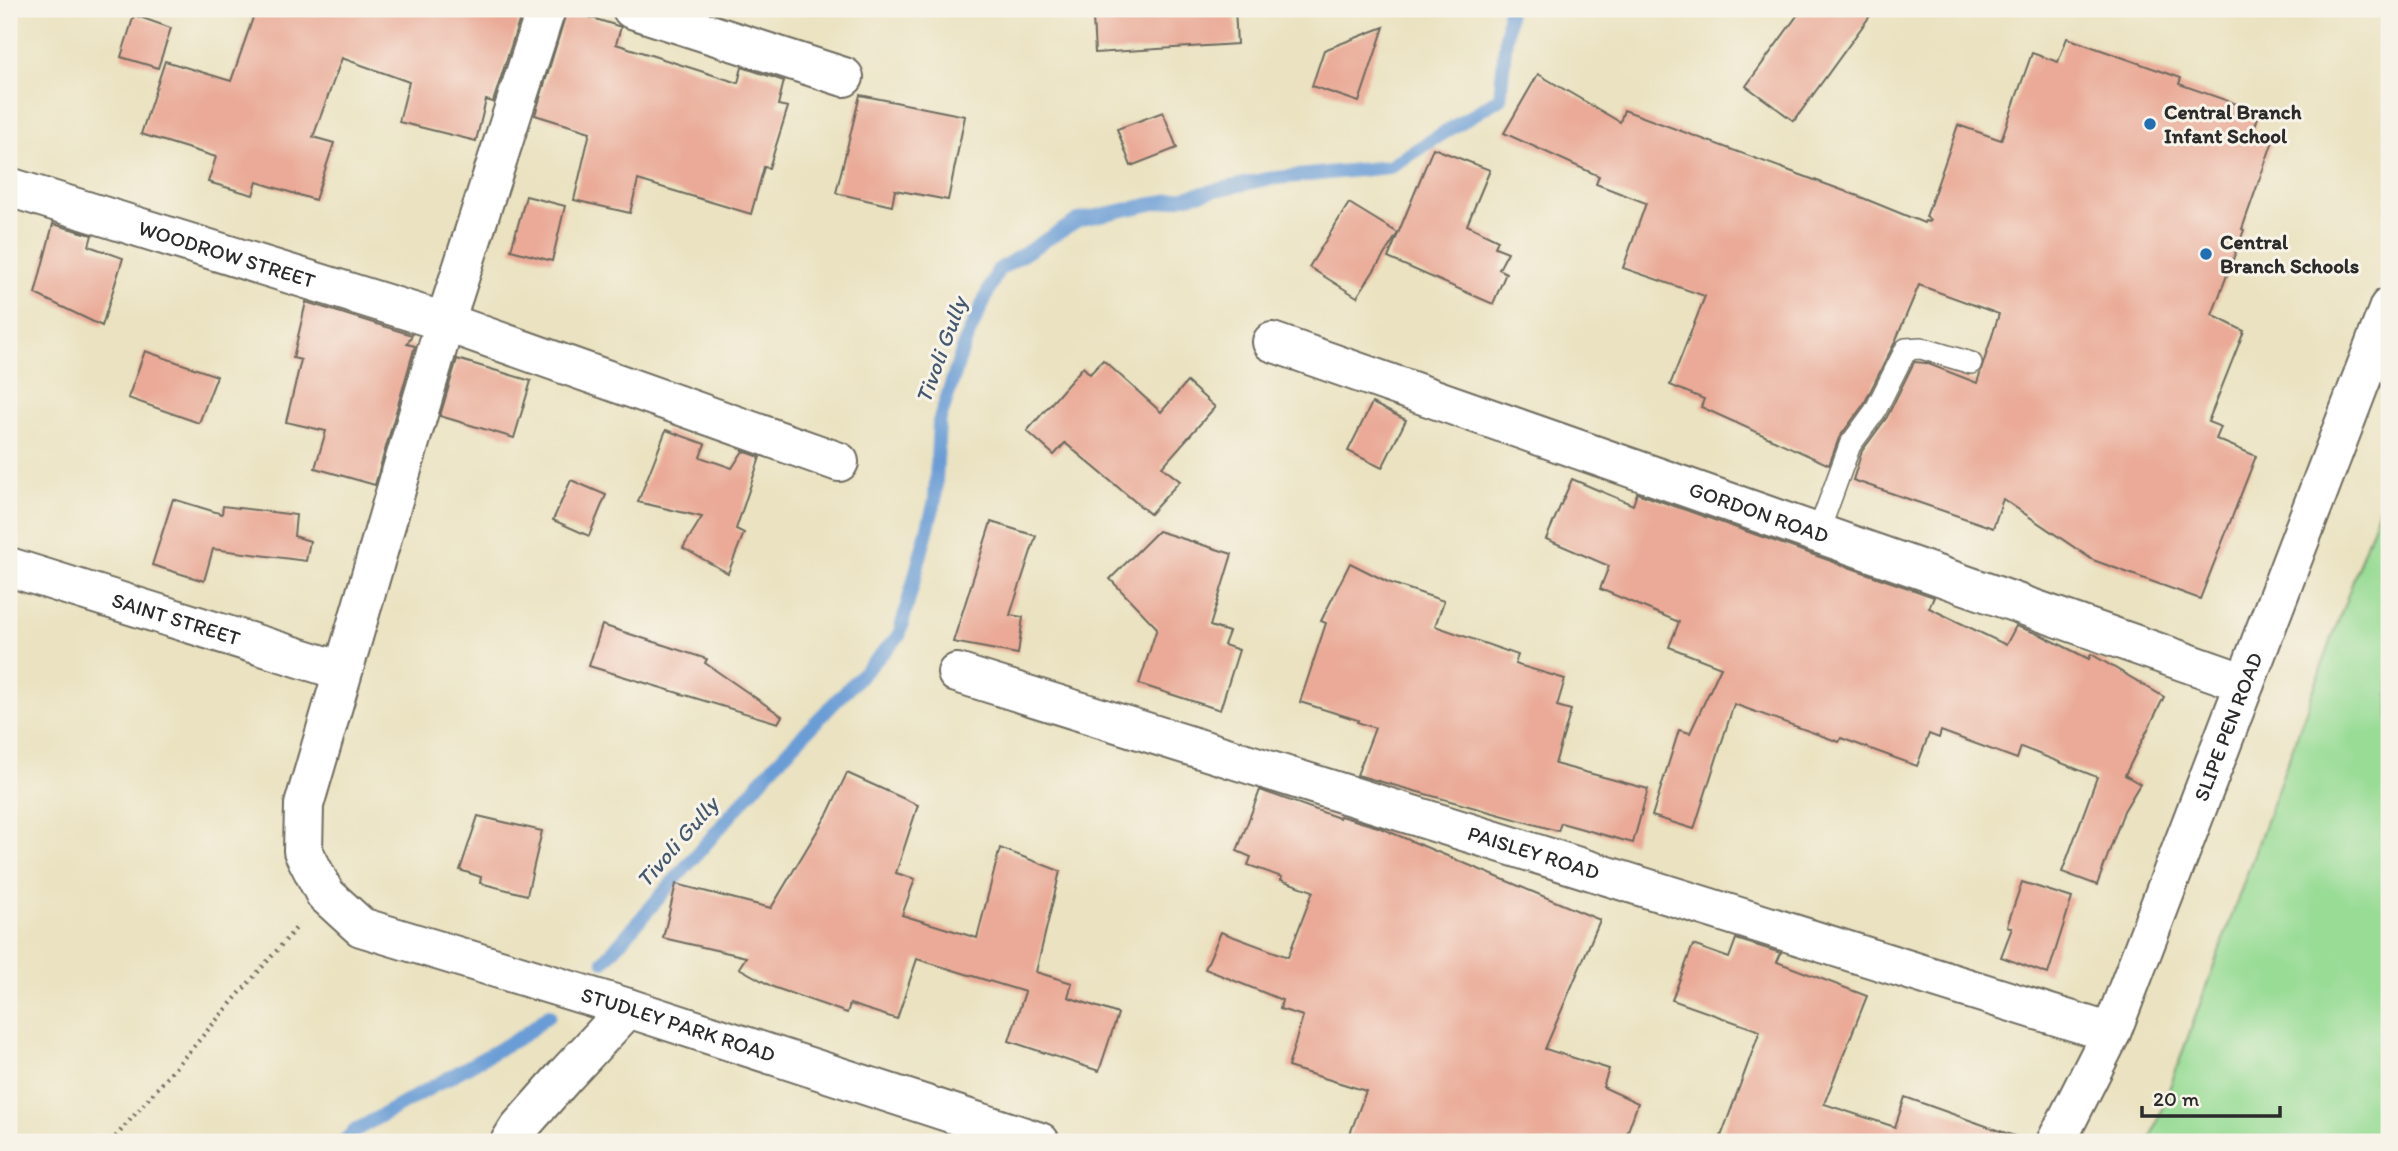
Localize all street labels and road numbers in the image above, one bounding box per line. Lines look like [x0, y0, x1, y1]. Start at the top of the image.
street label: WOODROW STREET [135, 215, 319, 293]
street label: GORDON ROAD [1686, 476, 1832, 548]
street label: SAINT STREET [109, 587, 244, 651]
street label: SLIPE PEN ROAD [2188, 649, 2268, 804]
street label: PAISLEY ROAD [1465, 820, 1603, 885]
street label: STUDLEY PARK ROAD [578, 982, 779, 1067]

